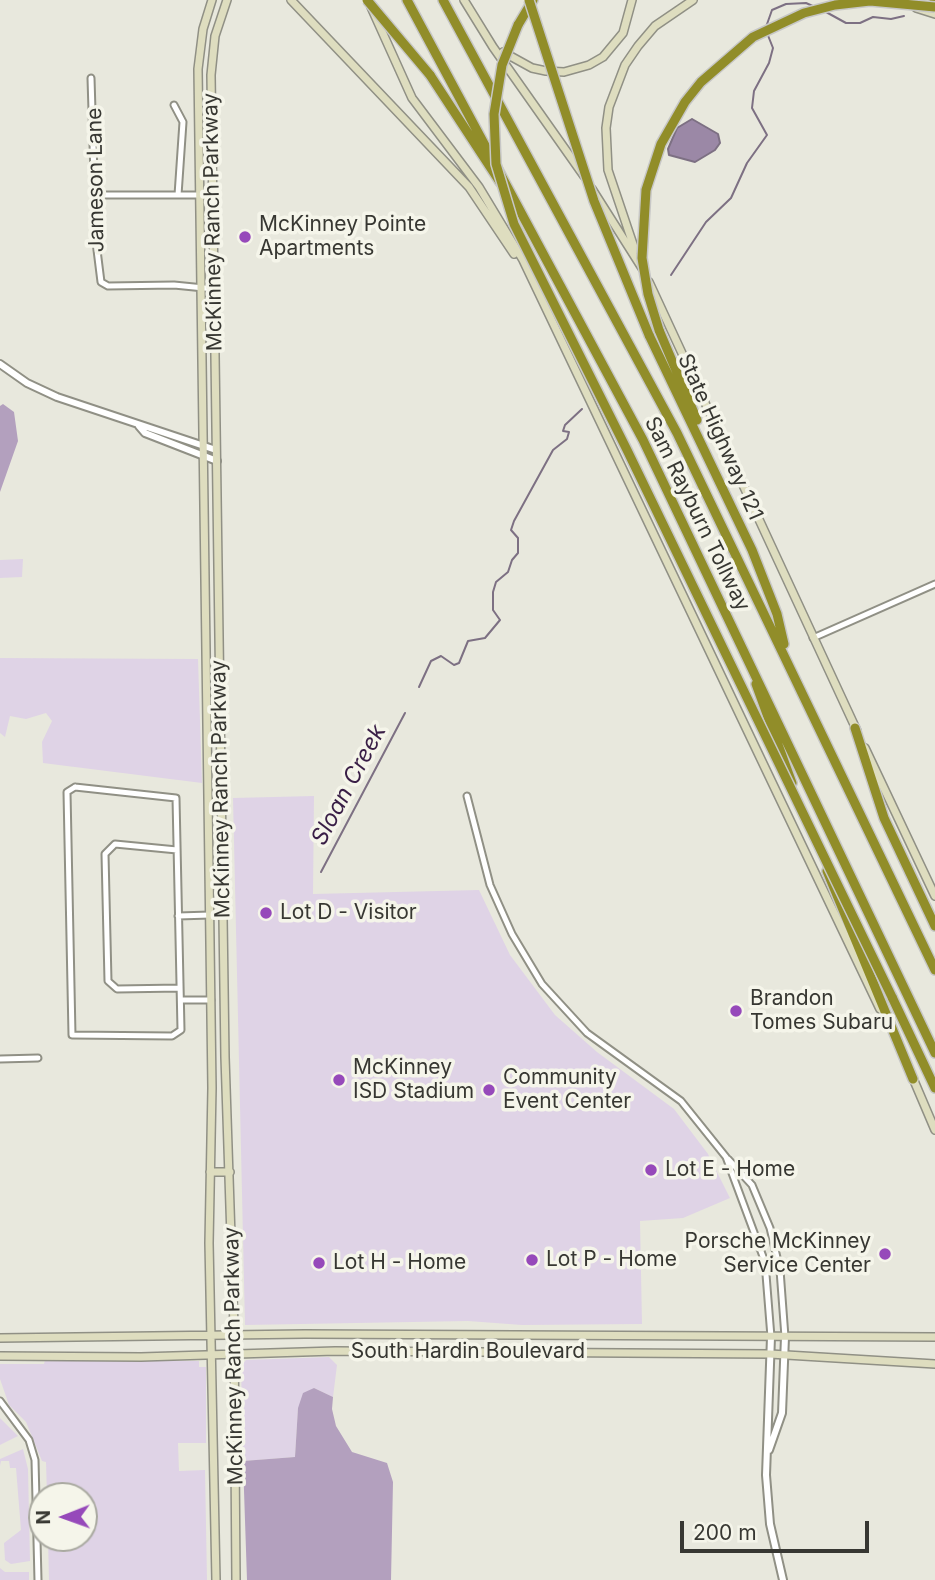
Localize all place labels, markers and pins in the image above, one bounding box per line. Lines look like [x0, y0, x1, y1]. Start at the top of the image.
place label: McKinney Pointe Apartments [259, 212, 426, 262]
marker: McKinney Pointe Apartments [237, 229, 253, 245]
place label: Lot D - Visitor [280, 900, 417, 926]
marker: Lot D - Visitor [258, 905, 274, 921]
place label: Brandon Tomes Subaru [750, 986, 893, 1036]
marker: Brandon Tomes Subaru [728, 1003, 744, 1019]
place label: McKinney ISD Stadium [353, 1055, 474, 1105]
place label: Community Event Center [503, 1065, 631, 1115]
marker: McKinney ISD Stadium [331, 1072, 347, 1088]
marker: Community Event Center [481, 1082, 497, 1098]
place label: Lot E - Home [665, 1157, 795, 1183]
marker: Lot E - Home [643, 1162, 659, 1178]
place label: Porsche McKinney Service Center [685, 1229, 871, 1279]
marker: Porsche McKinney Service Center [877, 1246, 893, 1262]
place label: Lot P - Home [546, 1247, 677, 1273]
place label: Lot H - Home [333, 1250, 466, 1276]
marker: Lot P - Home [524, 1252, 540, 1268]
marker: Lot H - Home [311, 1255, 327, 1271]

